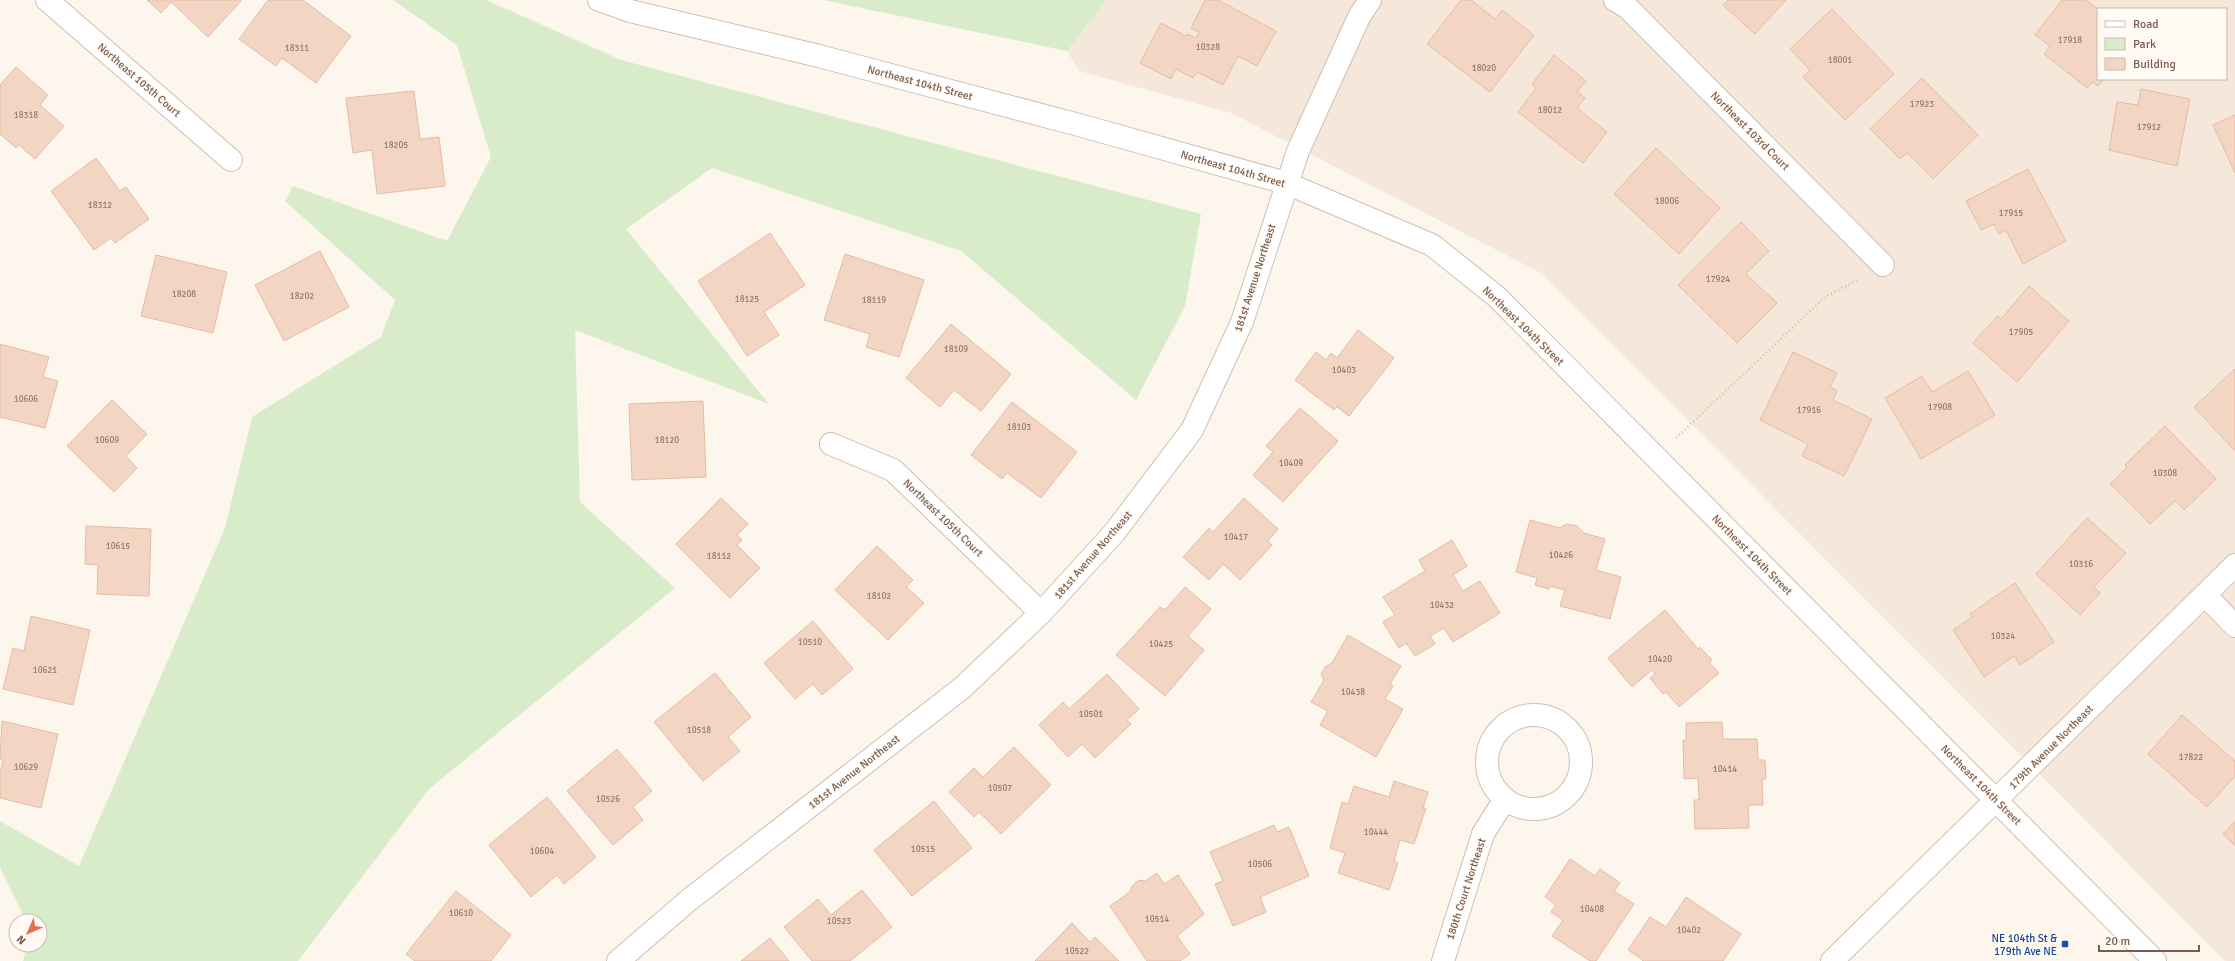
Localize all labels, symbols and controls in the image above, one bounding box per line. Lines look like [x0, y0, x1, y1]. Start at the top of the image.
legend [2097, 8, 2227, 80]
text: Road [2133, 17, 2159, 32]
house number: 17918 [2058, 35, 2082, 46]
text: Park [2133, 37, 2156, 52]
street label: Northeast 105th Court [95, 40, 183, 120]
house number: 10328 [1196, 42, 1220, 53]
house number: 18311 [285, 43, 309, 54]
house number: 18001 [1828, 55, 1852, 66]
text: Building [2133, 57, 2176, 72]
street label: Northeast 104th Street [866, 63, 974, 103]
house number: 18020 [1472, 63, 1496, 74]
street label: Northeast 103rd Court [1708, 89, 1792, 173]
house number: 17923 [1910, 99, 1934, 110]
house number: 18012 [1538, 105, 1562, 116]
house number: 18318 [14, 110, 38, 121]
house number: 17912 [2137, 122, 2161, 133]
house number: 18205 [384, 140, 408, 151]
street label: Northeast 104th Street [1179, 148, 1287, 190]
house number: 18006 [1655, 196, 1679, 207]
house number: 18312 [88, 200, 112, 211]
house number: 17915 [1999, 208, 2023, 219]
street label: 181st Avenue Northeast [1231, 222, 1279, 334]
house number: 17924 [1706, 274, 1730, 285]
street label: Northeast 104th Street [1480, 284, 1567, 368]
house number: 18208 [172, 289, 196, 300]
house number: 18202 [290, 291, 314, 302]
house number: 18125 [735, 294, 759, 305]
house number: 18119 [862, 295, 886, 306]
house number: 17905 [2009, 327, 2033, 338]
house number: 18109 [944, 344, 968, 355]
house number: 10403 [1332, 365, 1356, 376]
house number: 10606 [14, 394, 38, 405]
house number: 17908 [1928, 402, 1952, 413]
house number: 17916 [1797, 405, 1821, 416]
house number: 18103 [1007, 422, 1031, 433]
house number: 10609 [95, 435, 119, 446]
house number: 18120 [655, 435, 679, 446]
house number: 10409 [1279, 458, 1303, 469]
house number: 10308 [2153, 468, 2177, 479]
street label: Northeast 105th Court [900, 477, 986, 560]
street label: 181st Avenue Northeast [1051, 508, 1135, 602]
street label: Northeast 104th Street [1709, 512, 1795, 598]
house number: 10417 [1224, 532, 1248, 543]
house number: 10615 [106, 541, 130, 552]
house number: 10426 [1549, 550, 1573, 561]
house number: 18112 [707, 551, 731, 562]
house number: 10316 [2069, 559, 2093, 570]
house number: 18102 [867, 591, 891, 602]
house number: 10432 [1430, 600, 1454, 611]
house number: 10324 [1991, 631, 2015, 642]
house number: 10510 [798, 637, 822, 648]
house number: 10425 [1149, 639, 1173, 650]
house number: 10420 [1648, 654, 1672, 665]
house number: 10621 [33, 665, 57, 676]
house number: 10438 [1341, 687, 1365, 698]
street label: 179th Avenue Northeast [2006, 702, 2096, 792]
house number: 10501 [1079, 709, 1103, 720]
house number: 10518 [687, 725, 711, 736]
street label: 181st Avenue Northeast [806, 732, 903, 812]
street label: Northeast 104th Street [1938, 742, 2024, 828]
house number: 17822 [2179, 752, 2203, 763]
house number: 10629 [14, 762, 38, 773]
house number: 10414 [1713, 764, 1737, 775]
house number: 10507 [988, 783, 1012, 794]
house number: 10526 [596, 794, 620, 805]
house number: 10444 [1364, 827, 1388, 838]
street label: 180th Court Northeast [1443, 836, 1489, 941]
house number: 10515 [911, 844, 935, 855]
house number: 10604 [530, 846, 554, 857]
house number: 10506 [1248, 859, 1272, 870]
house number: 10408 [1580, 904, 1604, 915]
house number: 10610 [449, 908, 473, 919]
north arrow [8, 913, 48, 953]
house number: 10514 [1145, 914, 1169, 925]
house number: 10523 [827, 916, 851, 927]
house number: 10402 [1677, 925, 1701, 936]
scale bar [2099, 927, 2199, 953]
text: N [14, 932, 29, 947]
place label: NE 104th St & 179th Ave NE [1992, 932, 2057, 958]
text: 20 m [2105, 934, 2130, 949]
marker: NE 104th St & 179th Ave NE [2060, 939, 2070, 949]
house number: 10522 [1065, 946, 1089, 957]

